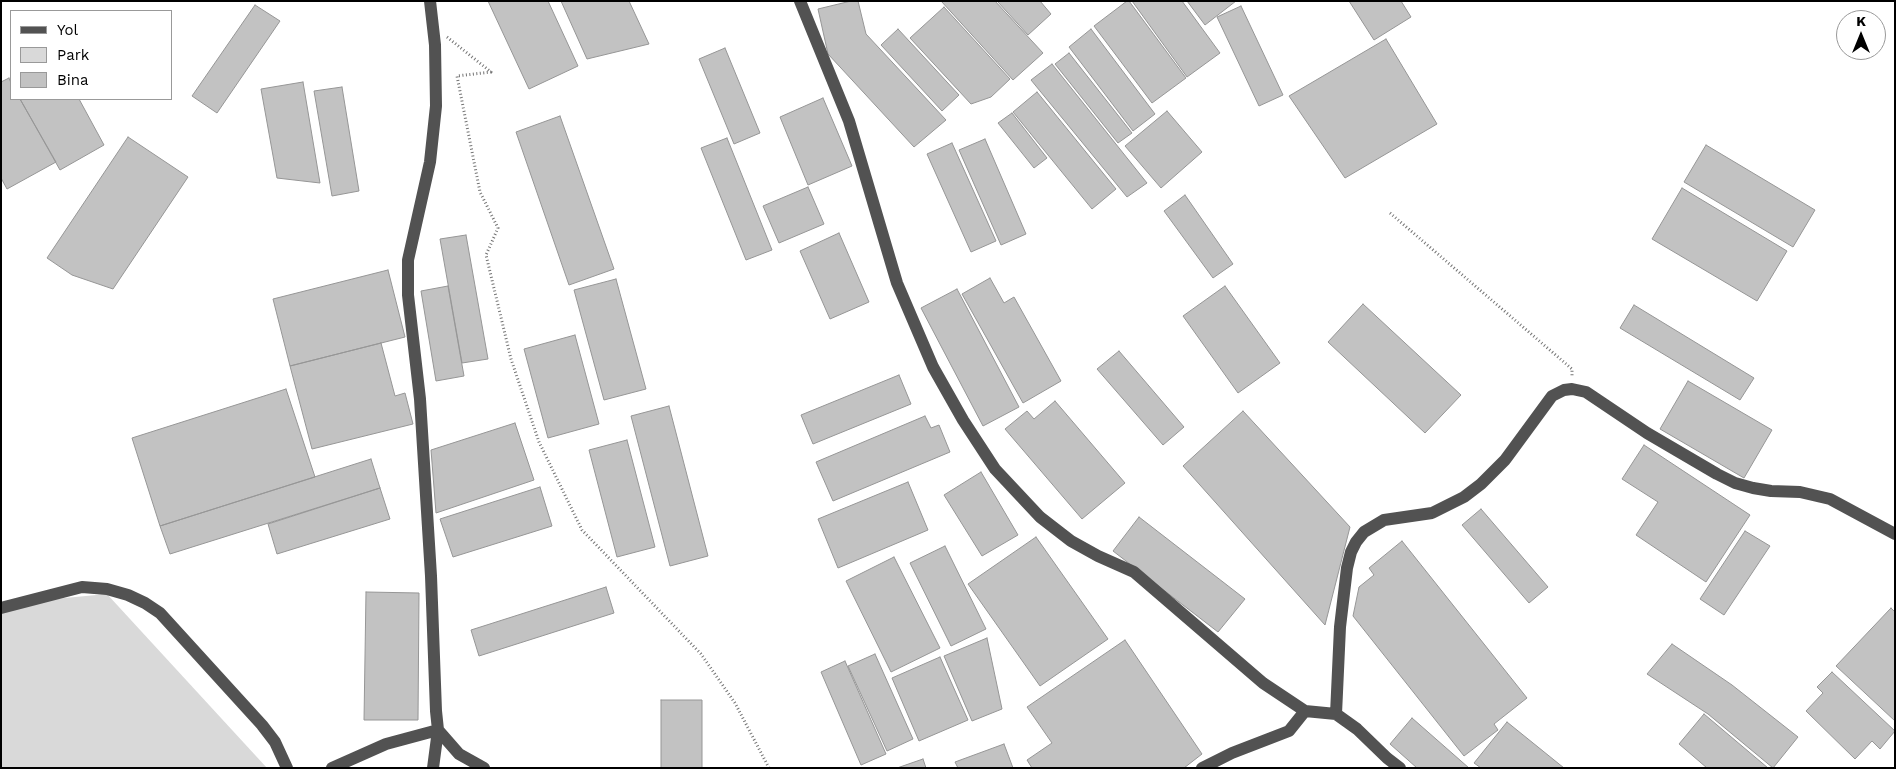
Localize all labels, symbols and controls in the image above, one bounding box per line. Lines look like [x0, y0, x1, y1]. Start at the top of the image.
legend [10, 10, 172, 100]
north arrow [1836, 10, 1886, 60]
text: K [1856, 13, 1866, 29]
text: Yol [57, 21, 78, 39]
text: Park [57, 46, 89, 64]
text: Bina [57, 71, 89, 89]

